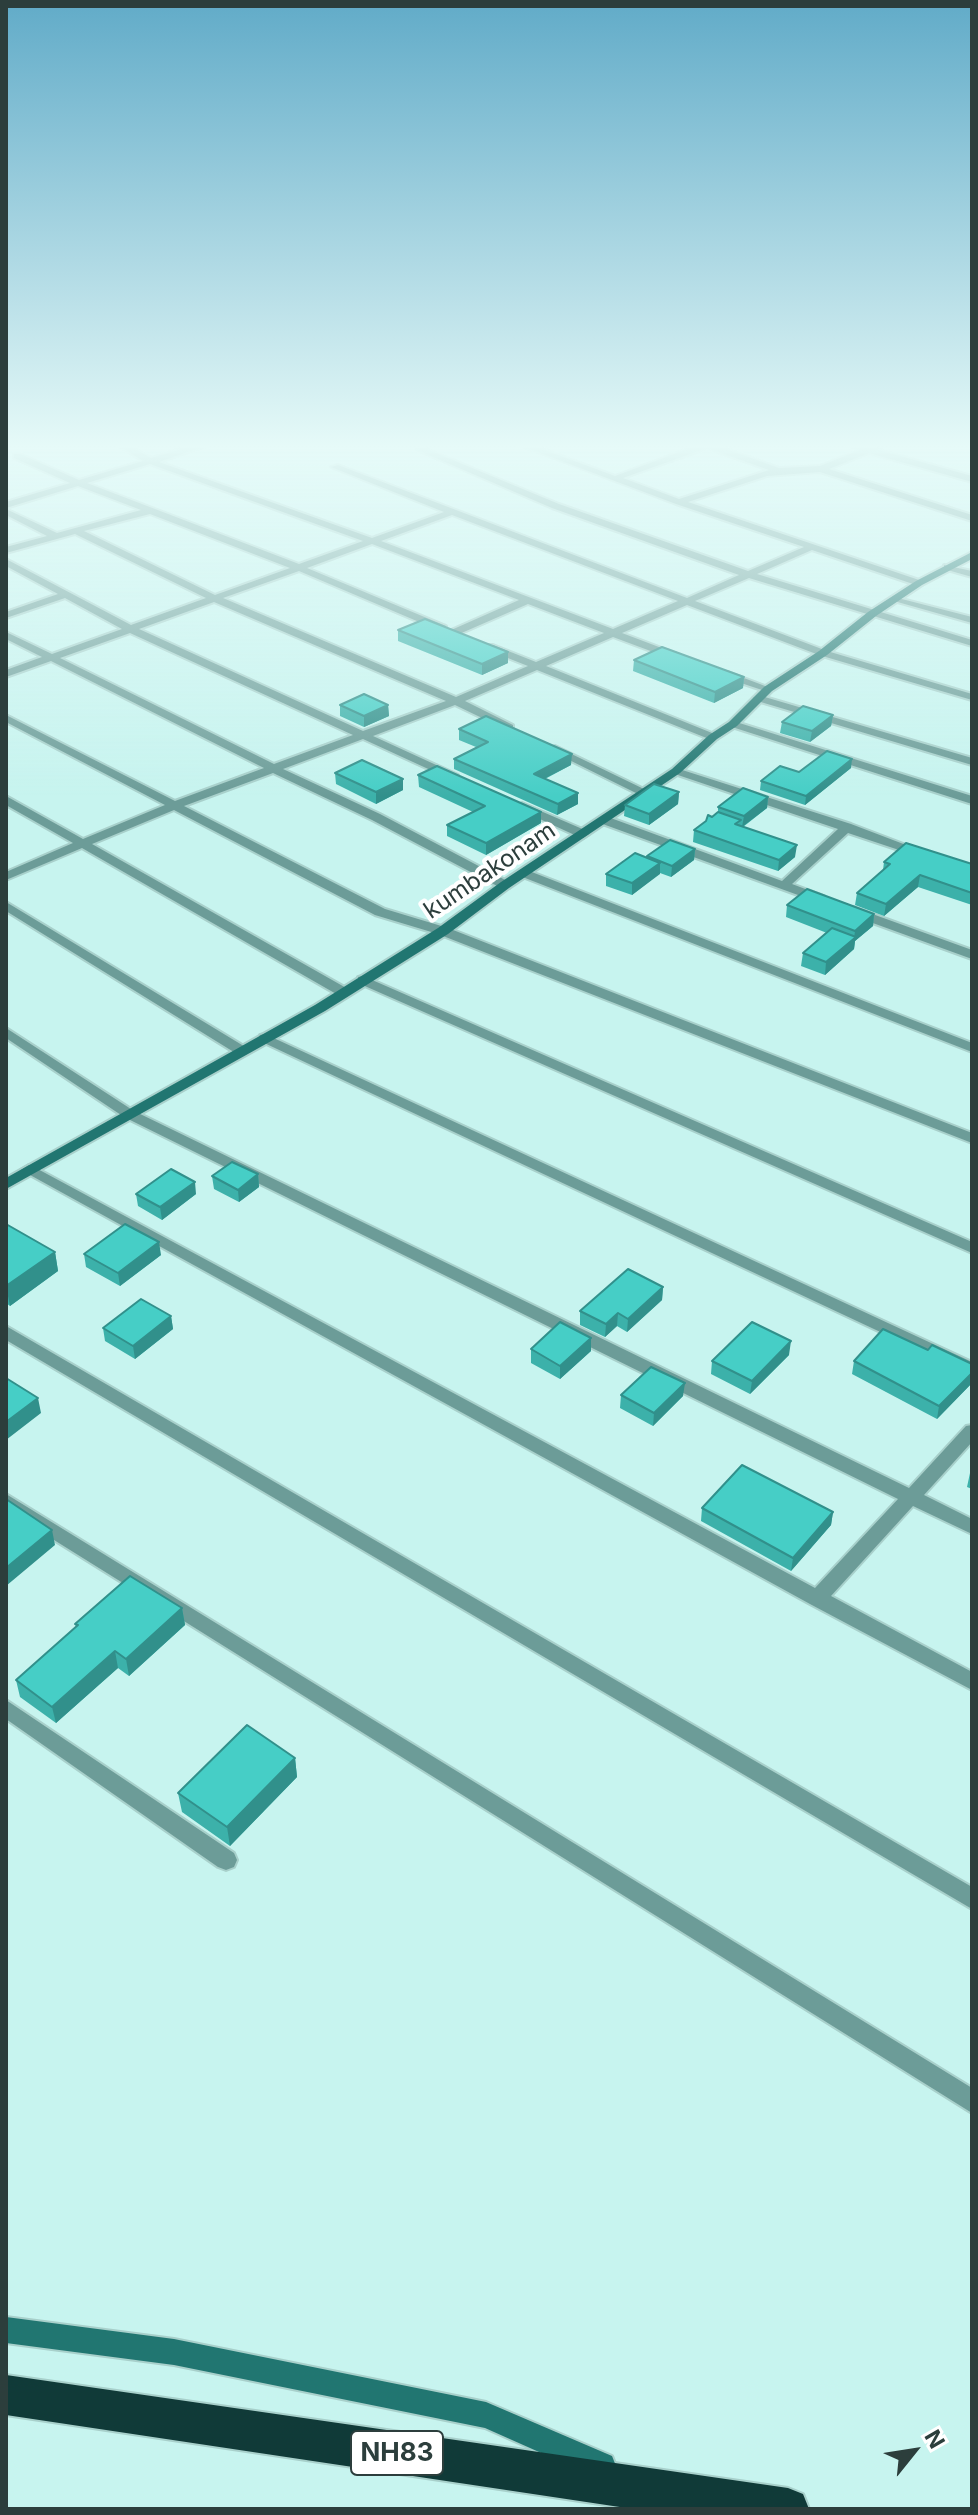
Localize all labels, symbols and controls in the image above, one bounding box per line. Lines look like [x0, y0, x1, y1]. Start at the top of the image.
street label: kumbakonam [419, 816, 561, 926]
north arrow [874, 2411, 954, 2491]
text: N [919, 2425, 950, 2453]
road number: NH83 [351, 2431, 443, 2475]

